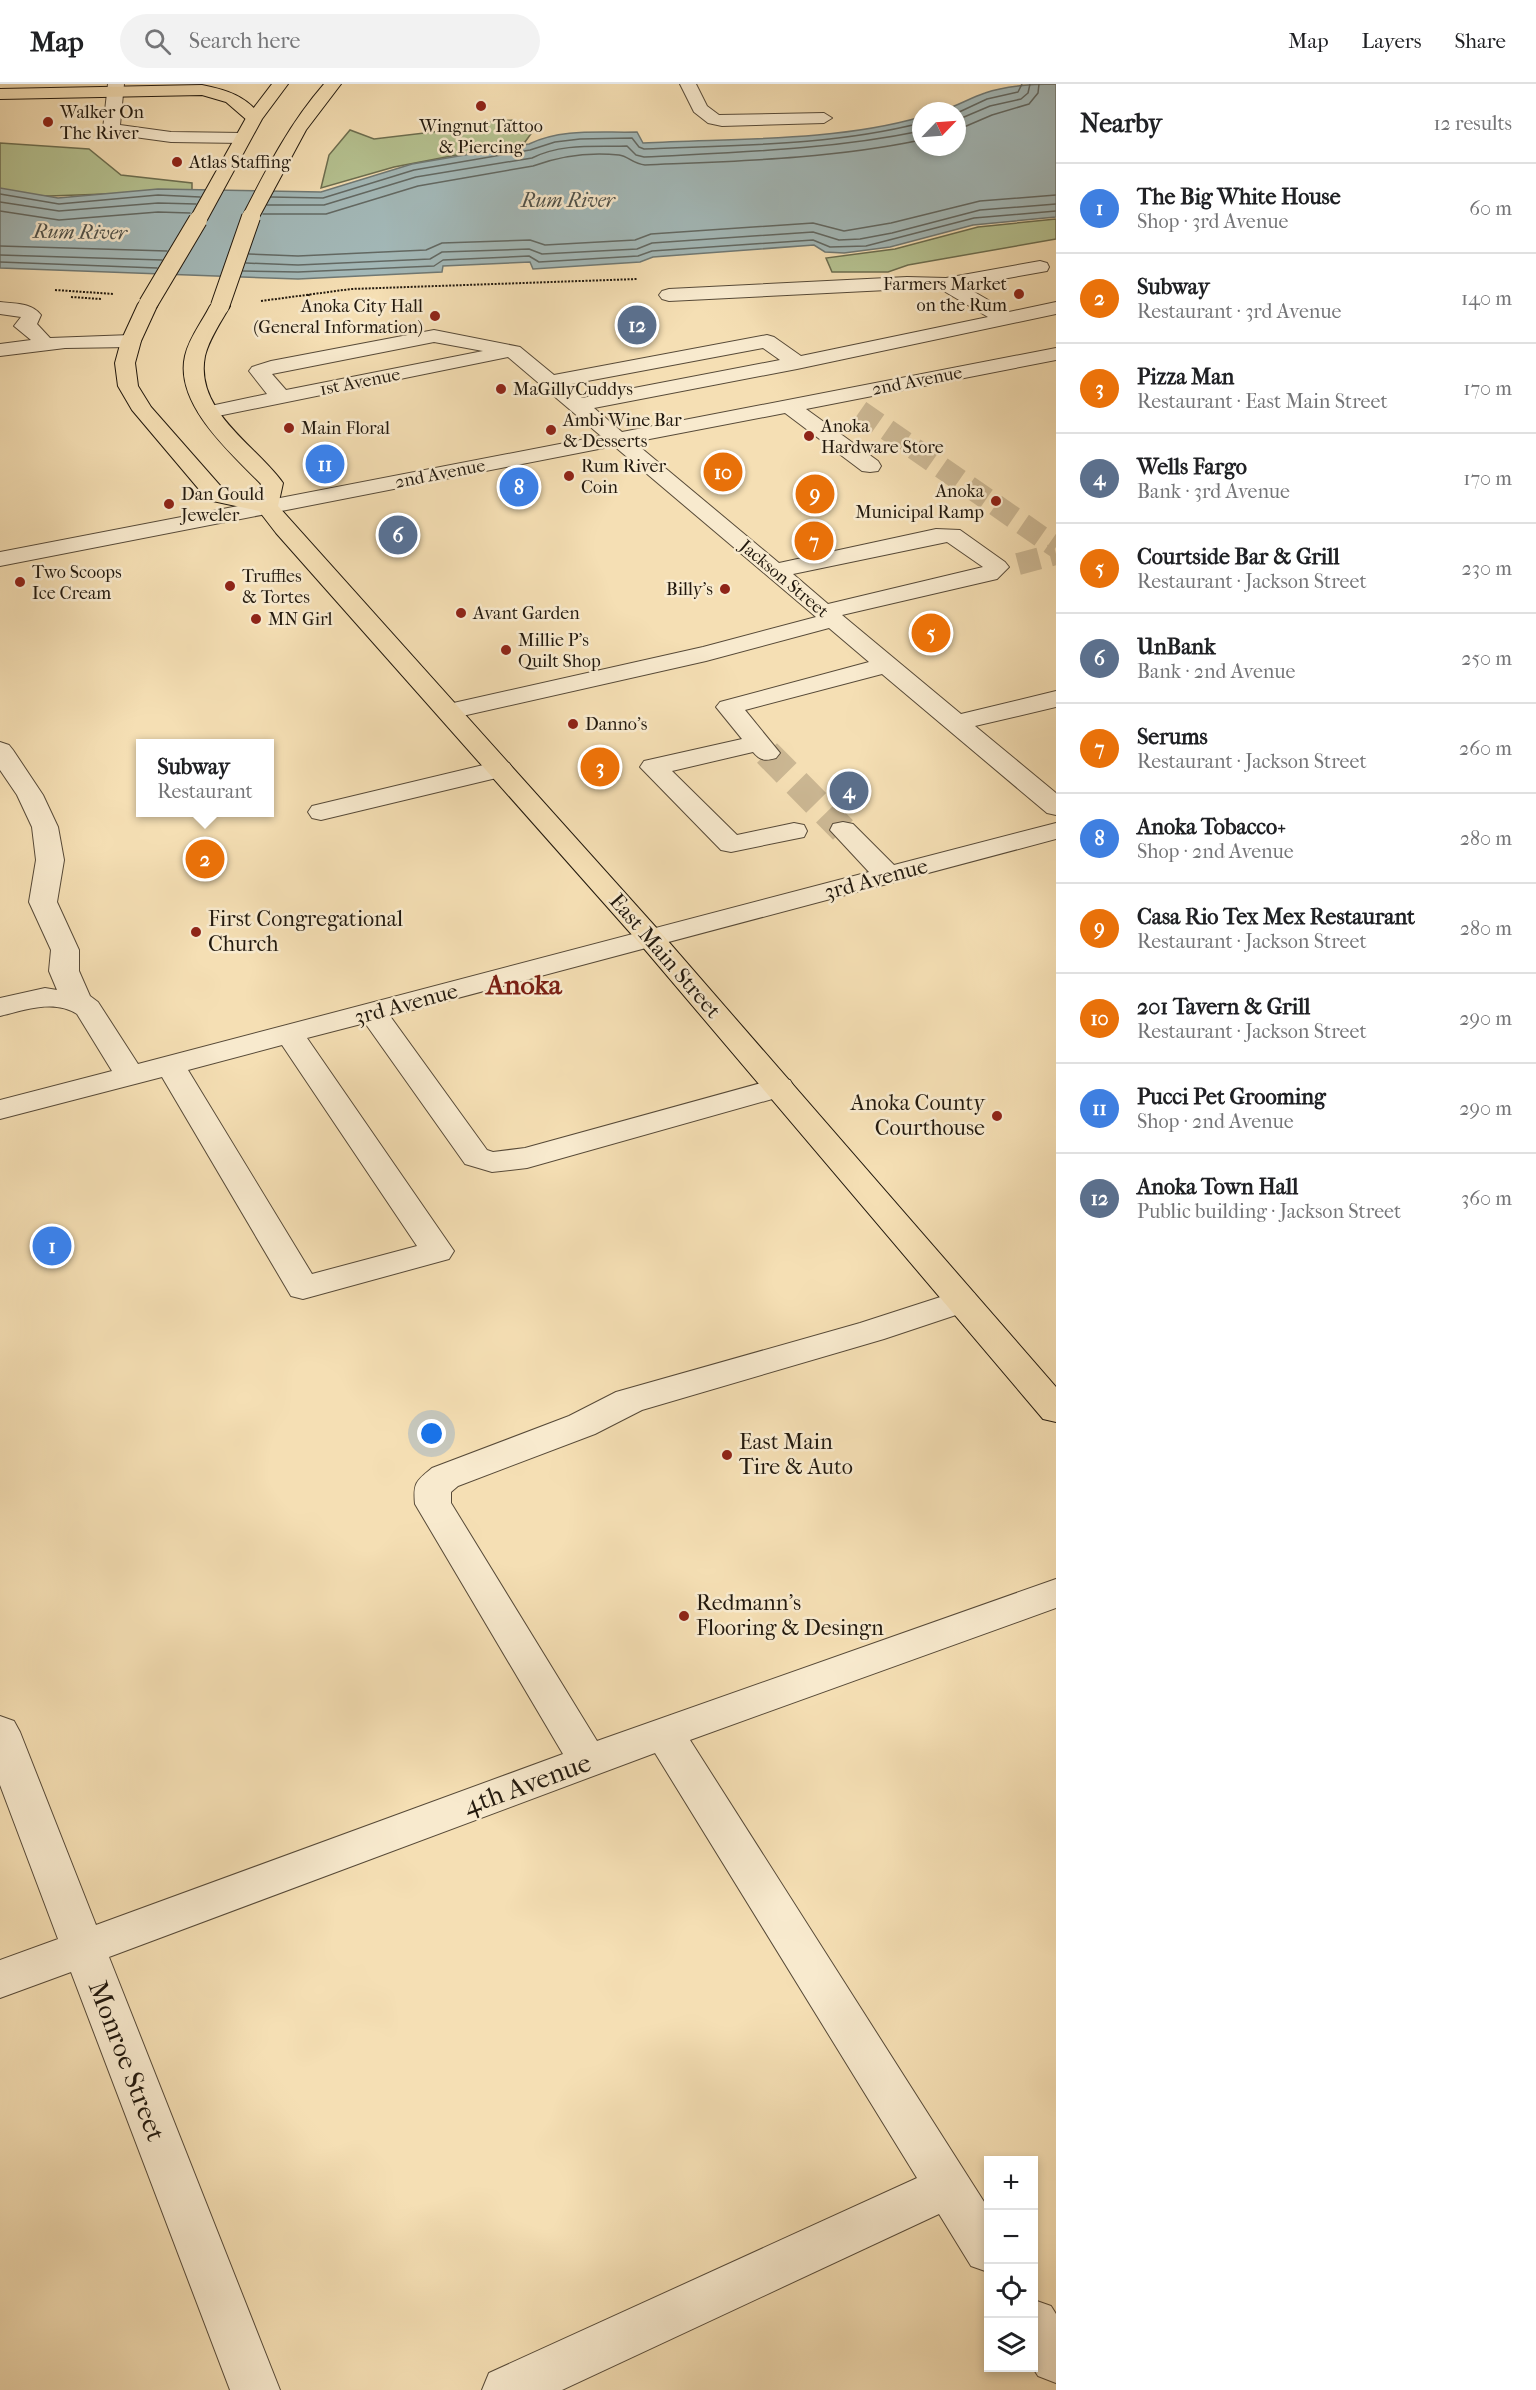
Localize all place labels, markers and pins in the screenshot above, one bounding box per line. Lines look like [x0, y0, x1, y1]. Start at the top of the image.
marker: Wingnut Tattoo & Piercing [474, 99, 488, 113]
place label: Walker On The River [59, 102, 144, 144]
marker: Walker On The River [41, 115, 55, 129]
place label: Wingnut Tattoo & Piercing [418, 116, 543, 158]
place label: Atlas Staffing [188, 152, 291, 173]
marker: Atlas Staffing [170, 155, 184, 169]
place label: Farmers Market on the Rum [883, 274, 1008, 316]
marker: Farmers Market on the Rum [1012, 287, 1026, 301]
place label: Anoka City Hall (General Information) [253, 296, 423, 338]
pin: 12 [618, 302, 656, 348]
marker: Anoka City Hall (General Information) [428, 309, 442, 323]
place label: MaGillyCuddys [513, 379, 633, 400]
marker: MaGillyCuddys [494, 382, 508, 396]
place label: Ambi Wine Bar & Desserts [562, 410, 682, 452]
place label: Anoka Hardware Store [820, 416, 944, 458]
place label: Main Floral [301, 418, 390, 439]
marker: Main Floral [282, 421, 296, 435]
marker: Ambi Wine Bar & Desserts [544, 423, 558, 437]
marker: Anoka Hardware Store [802, 429, 816, 443]
pin: 11 [306, 442, 344, 487]
pin: 10 [704, 450, 742, 494]
place label: Rum River Coin [581, 456, 666, 498]
pin: 8 [500, 464, 538, 510]
marker: Rum River Coin [562, 469, 576, 483]
pin: 9 [796, 472, 834, 516]
place label: Anoka Municipal Ramp [855, 481, 985, 523]
place label: Dan Gould Jeweler [179, 484, 264, 526]
marker: Anoka Municipal Ramp [989, 494, 1003, 508]
marker: Dan Gould Jeweler [162, 497, 176, 511]
pin: 6 [378, 512, 418, 558]
pin: 7 [794, 518, 834, 564]
place label: Two Scoops Ice Cream [32, 562, 122, 604]
place label: Truffles & Tortes [242, 566, 310, 608]
marker: Two Scoops Ice Cream [13, 575, 27, 589]
marker: Truffles & Tortes [223, 579, 237, 593]
place label: Billy's [666, 579, 713, 600]
marker: Billy's [718, 582, 732, 596]
place label: Avant Garden [472, 603, 580, 624]
marker: Avant Garden [454, 606, 468, 620]
place label: MN Girl [268, 609, 333, 630]
pin: 5 [912, 610, 950, 656]
marker: MN Girl [249, 612, 263, 626]
place label: Millie P's Quilt Shop [518, 630, 601, 672]
marker: Millie P's Quilt Shop [499, 643, 513, 657]
place label: Danno's [585, 714, 648, 735]
marker: Danno's [566, 717, 580, 731]
pin: 3 [580, 744, 620, 790]
pin: 4 [830, 768, 868, 814]
pin: 2 [186, 836, 224, 882]
place label: First Congregational Church [208, 906, 403, 957]
marker: First Congregational Church [189, 925, 203, 939]
place label: Anoka County Courthouse [850, 1090, 986, 1141]
marker: Anoka County Courthouse [990, 1109, 1004, 1123]
pin: 1 [32, 1224, 72, 1268]
place label: East Main Tire & Auto [739, 1429, 853, 1480]
marker: East Main Tire & Auto [720, 1448, 734, 1462]
place label: Redmann's Flooring & Desingn [696, 1590, 884, 1641]
marker: Redmann's Flooring & Desingn [677, 1609, 691, 1623]

